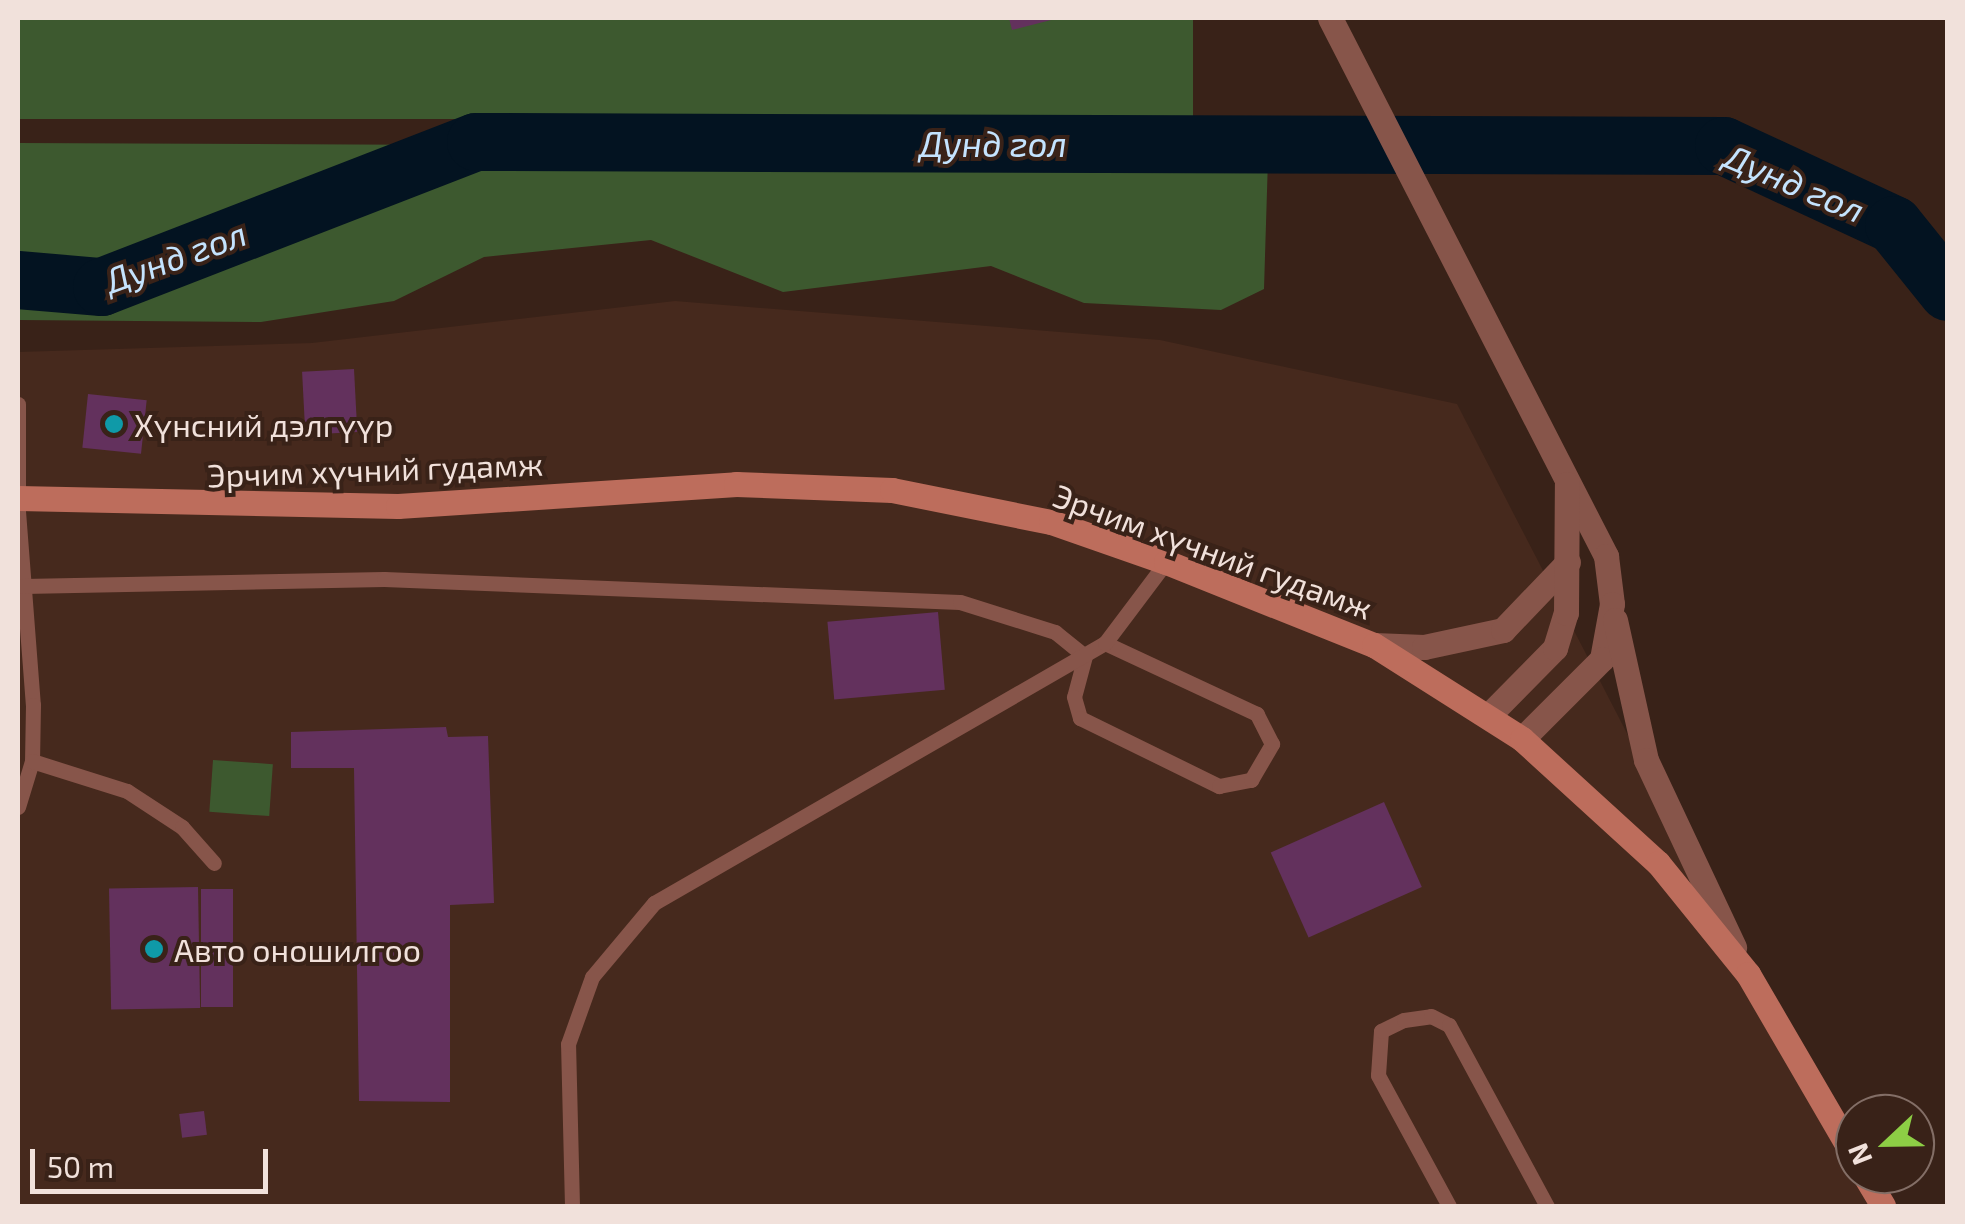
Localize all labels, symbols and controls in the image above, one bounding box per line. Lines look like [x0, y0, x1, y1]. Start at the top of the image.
water label: Дунд гол [919, 122, 1067, 164]
water label: Дунд гол [1719, 134, 1871, 230]
water label: Дунд гол [98, 211, 252, 301]
place label: Хүнсний дэлгүүр [134, 405, 393, 443]
marker: Хүнсний дэлгүүр [103, 413, 125, 435]
street label: Эрчим хүчний гудамж [206, 444, 544, 494]
street label: Эрчим хүчний гудамж [1049, 475, 1377, 627]
place label: Авто оношилгоо [174, 930, 421, 968]
marker: Авто оношилгоо [143, 938, 165, 960]
north arrow [1835, 1094, 1935, 1194]
scale bar [35, 1129, 272, 1191]
text: N [1839, 1139, 1879, 1170]
text: 50 m [47, 1148, 114, 1184]

